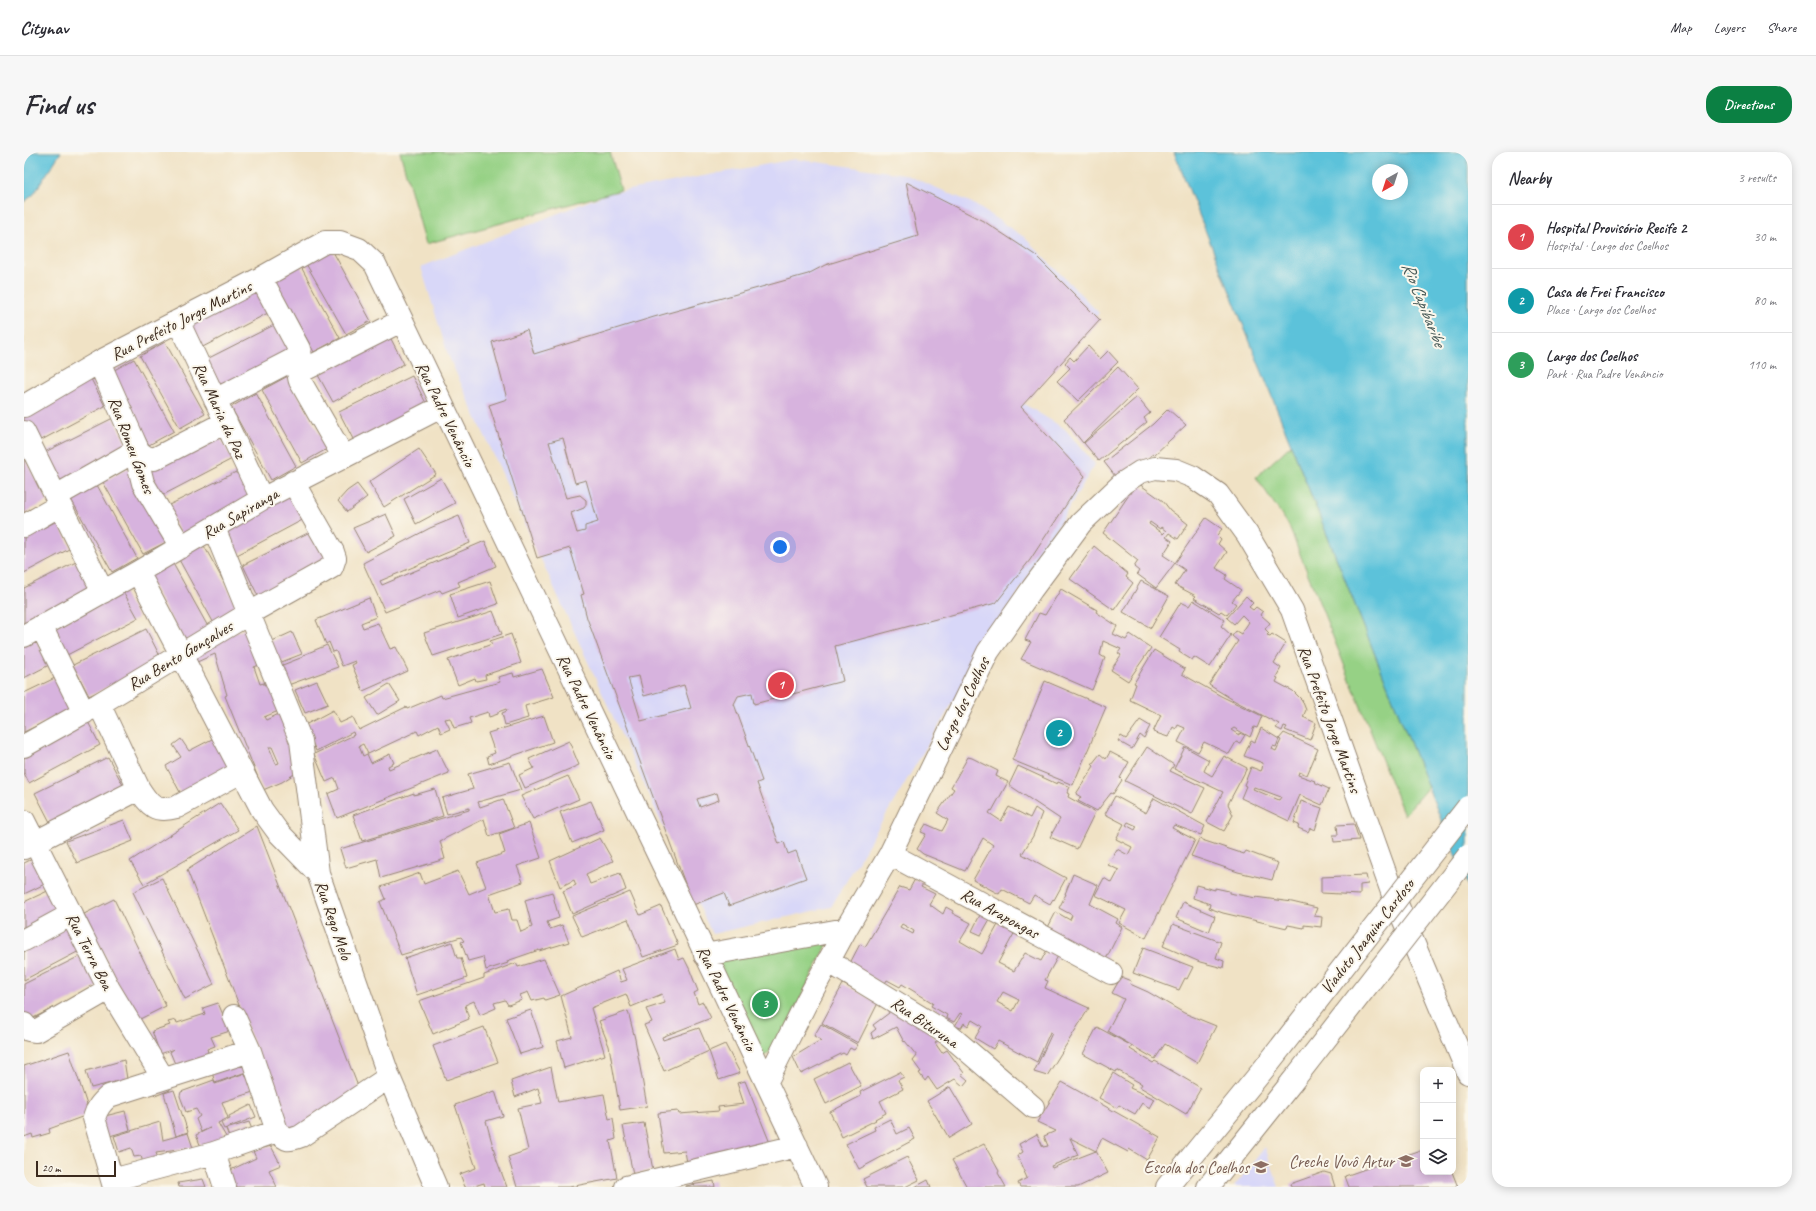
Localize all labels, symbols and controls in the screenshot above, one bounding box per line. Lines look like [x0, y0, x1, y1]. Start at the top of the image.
text: Citynav [20, 16, 68, 40]
text: Map [1670, 19, 1692, 36]
text: Layers [1714, 19, 1745, 36]
text: Share [1767, 19, 1796, 36]
button: Directions [1706, 86, 1792, 123]
text: Find us [24, 87, 94, 122]
north arrow [1372, 164, 1408, 200]
text: Nearby [1508, 168, 1551, 189]
text: 3 results [1738, 170, 1776, 186]
text: Hospital Provisório Recife 2 [1546, 219, 1686, 238]
text: 1 [1518, 229, 1524, 245]
text: 30 m [1754, 229, 1776, 245]
text: Hospital · Largo dos Coelhos [1546, 238, 1668, 254]
water label: Rio Capibaribe [1397, 259, 1452, 352]
street label: Rua Prefeito Jorge Martins [107, 275, 257, 365]
text: Casa de Frei Francisco [1546, 283, 1664, 302]
text: 2 [1518, 293, 1524, 309]
text: 80 m [1754, 293, 1776, 309]
text: Place · Largo dos Coelhos [1546, 302, 1655, 318]
text: Largo dos Coelhos [1546, 347, 1637, 366]
text: 3 [1518, 357, 1524, 373]
text: 110 m [1748, 357, 1776, 373]
street label: Rua Padre Venâncio [411, 358, 481, 472]
street label: Rua Maria da Paz [188, 359, 252, 463]
text: Park · Rua Padre Venâncio [1546, 366, 1663, 382]
street label: Rua Romeu Gomes [103, 394, 160, 499]
street label: Rua Sapiranga [199, 482, 284, 544]
your location [770, 537, 790, 557]
street label: Rua Bento Gonçalves [124, 615, 238, 695]
street label: Rua Prefeito Jorge Martins [1293, 643, 1367, 798]
street label: Rua Padre Venâncio [552, 650, 622, 764]
street label: Largo dos Coelhos [931, 652, 995, 754]
pin: 1 [768, 670, 794, 700]
pin: 2 [1046, 718, 1072, 748]
street label: Viaduto Joaquim Cardoso [1316, 873, 1420, 998]
street label: Rua Rego Melo [310, 878, 357, 964]
street label: Rua Arapongas [957, 883, 1044, 944]
street label: Rua Terra Boa [61, 909, 119, 995]
street label: Rua Padre Venâncio [692, 942, 762, 1056]
pin: 3 [752, 989, 778, 1019]
street label: Rua Bituruna [887, 992, 964, 1054]
map controls [1420, 1067, 1456, 1175]
button: + [1420, 1067, 1456, 1103]
button: − [1420, 1103, 1456, 1139]
button: layers [1420, 1139, 1456, 1175]
place label: Creche Vovô Artur [1289, 1151, 1396, 1172]
school or university icon: Creche Vovô Artur [1397, 1152, 1415, 1170]
place label: Escola dos Coelhos [1144, 1157, 1250, 1178]
school or university icon: Escola dos Coelhos [1252, 1158, 1270, 1176]
scale bar [36, 1159, 116, 1178]
text: 20 m [42, 1161, 61, 1175]

